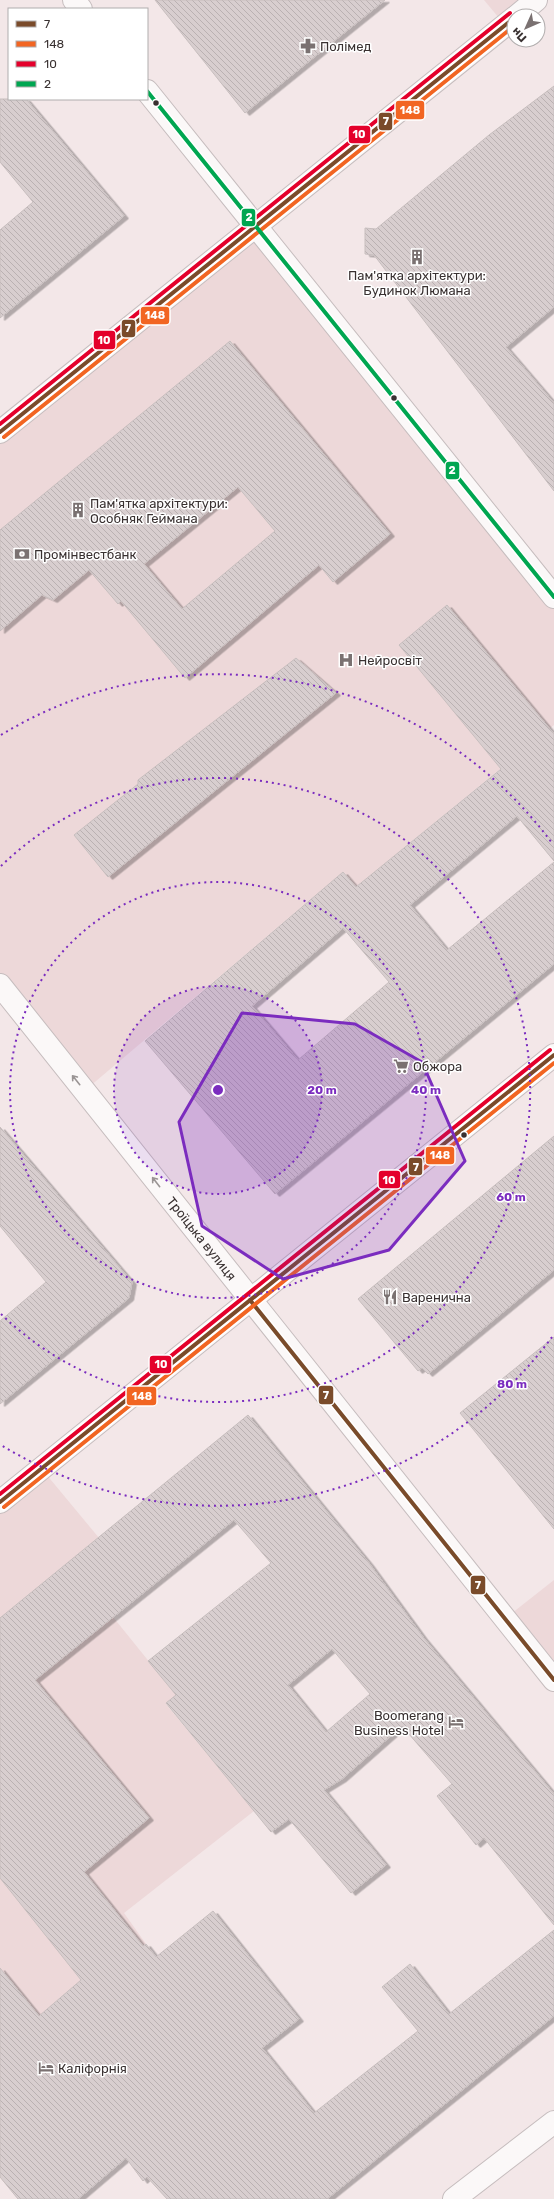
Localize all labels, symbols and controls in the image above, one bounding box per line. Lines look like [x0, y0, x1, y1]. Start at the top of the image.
legend [8, 8, 148, 100]
north arrow [506, 8, 546, 48]
text: 7 [44, 17, 50, 31]
text: Пн [509, 25, 529, 45]
text: 148 [44, 37, 64, 51]
pharmacy icon: Полімед [299, 37, 317, 55]
place label: Полімед [320, 39, 371, 54]
text: 10 [44, 57, 57, 71]
text: 2 [44, 77, 51, 91]
unlabelled marker [151, 98, 161, 108]
line badge: 148 [395, 100, 425, 120]
text: 148 [400, 104, 420, 117]
line badge: 7 [378, 112, 393, 131]
text: 7 [383, 115, 390, 128]
line badge: 10 [348, 125, 371, 144]
text: 10 [353, 128, 365, 141]
line badge: 2 [241, 208, 256, 227]
text: 2 [245, 211, 253, 224]
building icon: Пам'ятка архітектури: Будинок Люмана [408, 248, 426, 266]
place label: Пам'ятка архітектури: Будинок Люмана [348, 268, 486, 298]
line badge: 148 [140, 306, 170, 325]
text: 148 [145, 309, 165, 322]
line badge: 7 [121, 319, 136, 338]
text: 7 [125, 322, 132, 335]
line badge: 10 [93, 330, 116, 350]
text: 10 [98, 334, 110, 347]
unlabelled marker [389, 393, 399, 403]
line badge: 2 [445, 461, 460, 480]
text: 2 [448, 464, 456, 477]
place label: Пам'ятка архітектури: Особняк Геймана [90, 496, 228, 526]
building icon: Пам'ятка архітектури: Особняк Геймана [69, 501, 87, 519]
bank icon: Промінвестбанк [13, 545, 31, 563]
place label: Промінвестбанк [34, 547, 136, 562]
hospital icon: Нейросвіт [337, 651, 355, 669]
place label: Нейросвіт [358, 653, 422, 668]
supermarket icon: Обжора [392, 1057, 410, 1075]
place label: Обжора [413, 1059, 462, 1074]
one-way arrow [71, 1074, 80, 1085]
centre of rings [211, 1083, 225, 1097]
text: 20 m [307, 1083, 337, 1097]
text: 40 m [411, 1083, 441, 1097]
unlabelled marker [459, 1130, 469, 1140]
line badge: 148 [425, 1146, 455, 1165]
text: 148 [430, 1149, 450, 1162]
line badge: 7 [408, 1157, 423, 1176]
text: 7 [413, 1161, 420, 1174]
line badge: 10 [378, 1170, 401, 1189]
text: 10 [383, 1174, 395, 1187]
one-way arrow [152, 1176, 161, 1187]
text: 60 m [496, 1190, 526, 1204]
street label: Троїцька вулиця [164, 1194, 239, 1283]
restaurant icon: Варенична [381, 1288, 399, 1306]
place label: Варенична [402, 1290, 471, 1305]
line badge: 10 [149, 1355, 172, 1374]
text: 10 [155, 1358, 167, 1371]
text: 80 m [497, 1377, 527, 1391]
line badge: 7 [318, 1385, 334, 1405]
line badge: 148 [126, 1386, 157, 1406]
text: 7 [323, 1389, 330, 1402]
text: 148 [132, 1390, 152, 1403]
line badge: 7 [470, 1575, 486, 1595]
text: 7 [475, 1579, 482, 1592]
place label: Boomerang Business Hotel [354, 1708, 444, 1738]
hotel icon: Boomerang Business Hotel [447, 1713, 465, 1731]
hotel icon: Каліфорнія [37, 2059, 55, 2077]
place label: Каліфорнія [58, 2061, 127, 2076]

